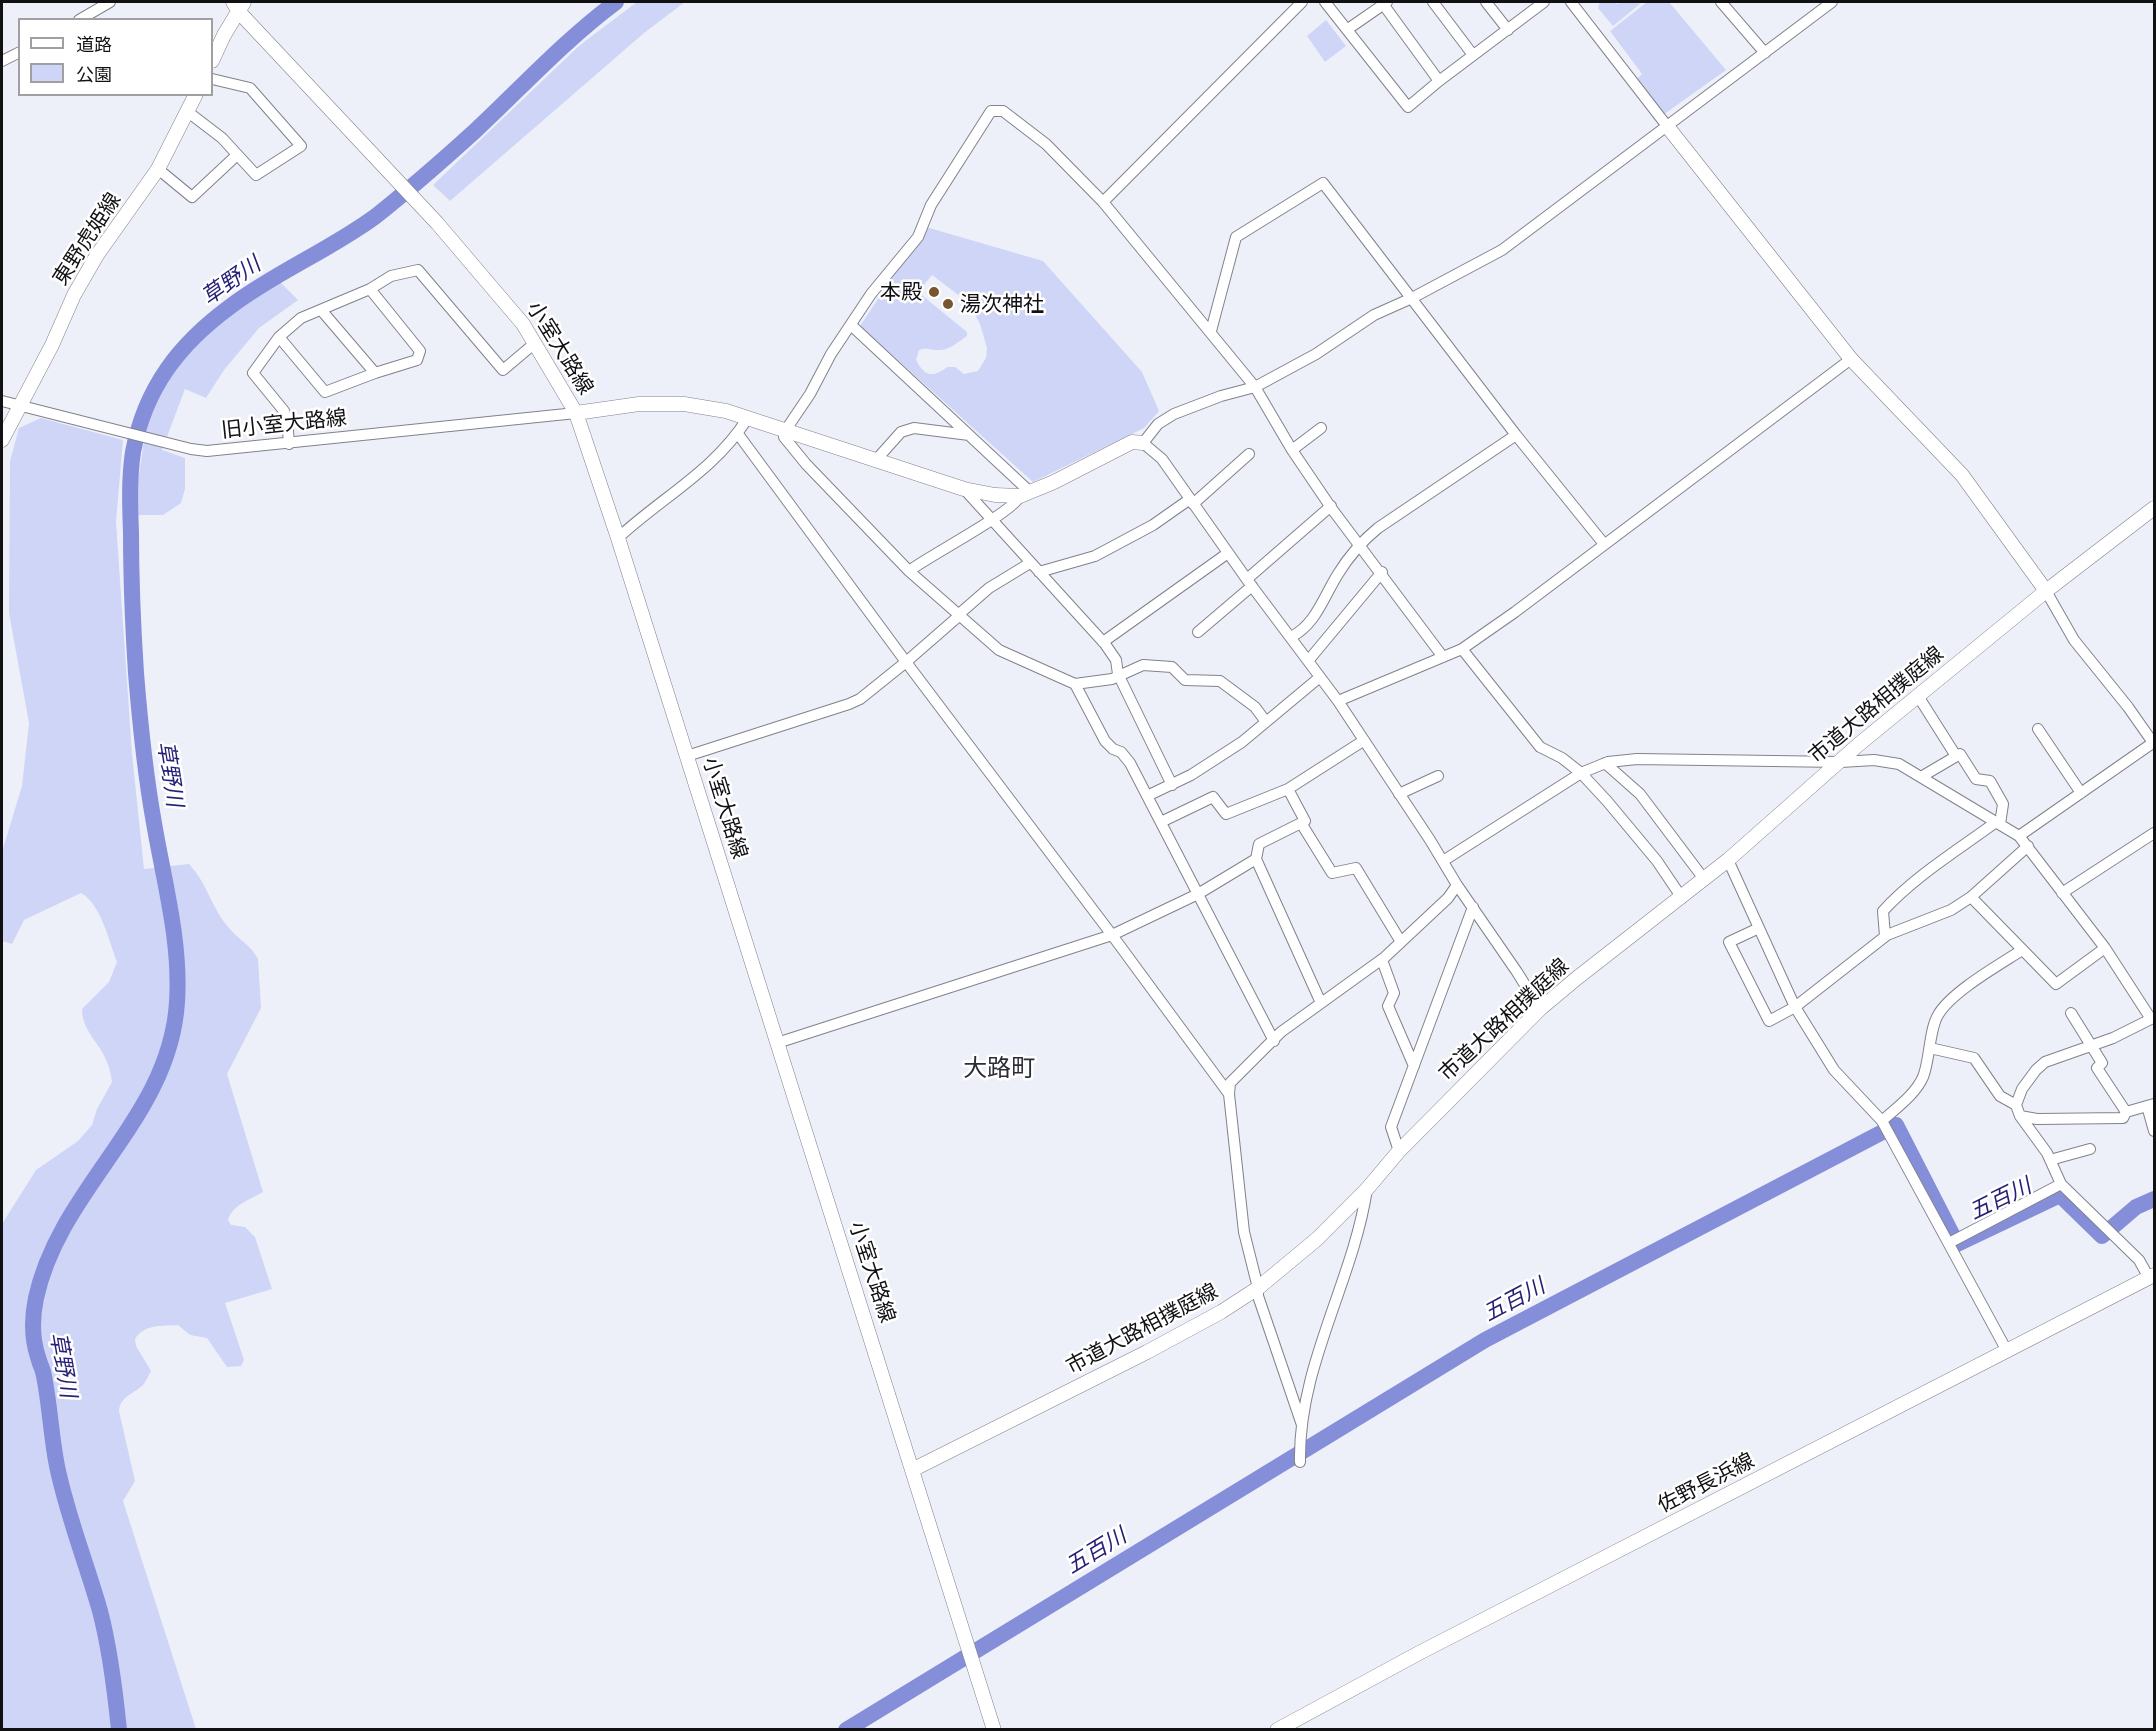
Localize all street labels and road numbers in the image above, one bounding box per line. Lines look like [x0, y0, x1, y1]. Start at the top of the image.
street label: 東野虎姫線 [48, 188, 126, 290]
street label: 小室大路線 [521, 297, 599, 399]
street label: 旧小室大路線 [220, 405, 348, 443]
street label: 市道大路相撲庭線 [1804, 641, 1948, 769]
street label: 小室大路線 [698, 754, 752, 862]
street label: 市道大路相撲庭線 [1434, 953, 1574, 1087]
street label: 小室大路線 [844, 1218, 900, 1326]
street label: 市道大路相撲庭線 [1062, 1278, 1222, 1380]
street label: 佐野長浜線 [1654, 1448, 1758, 1518]

